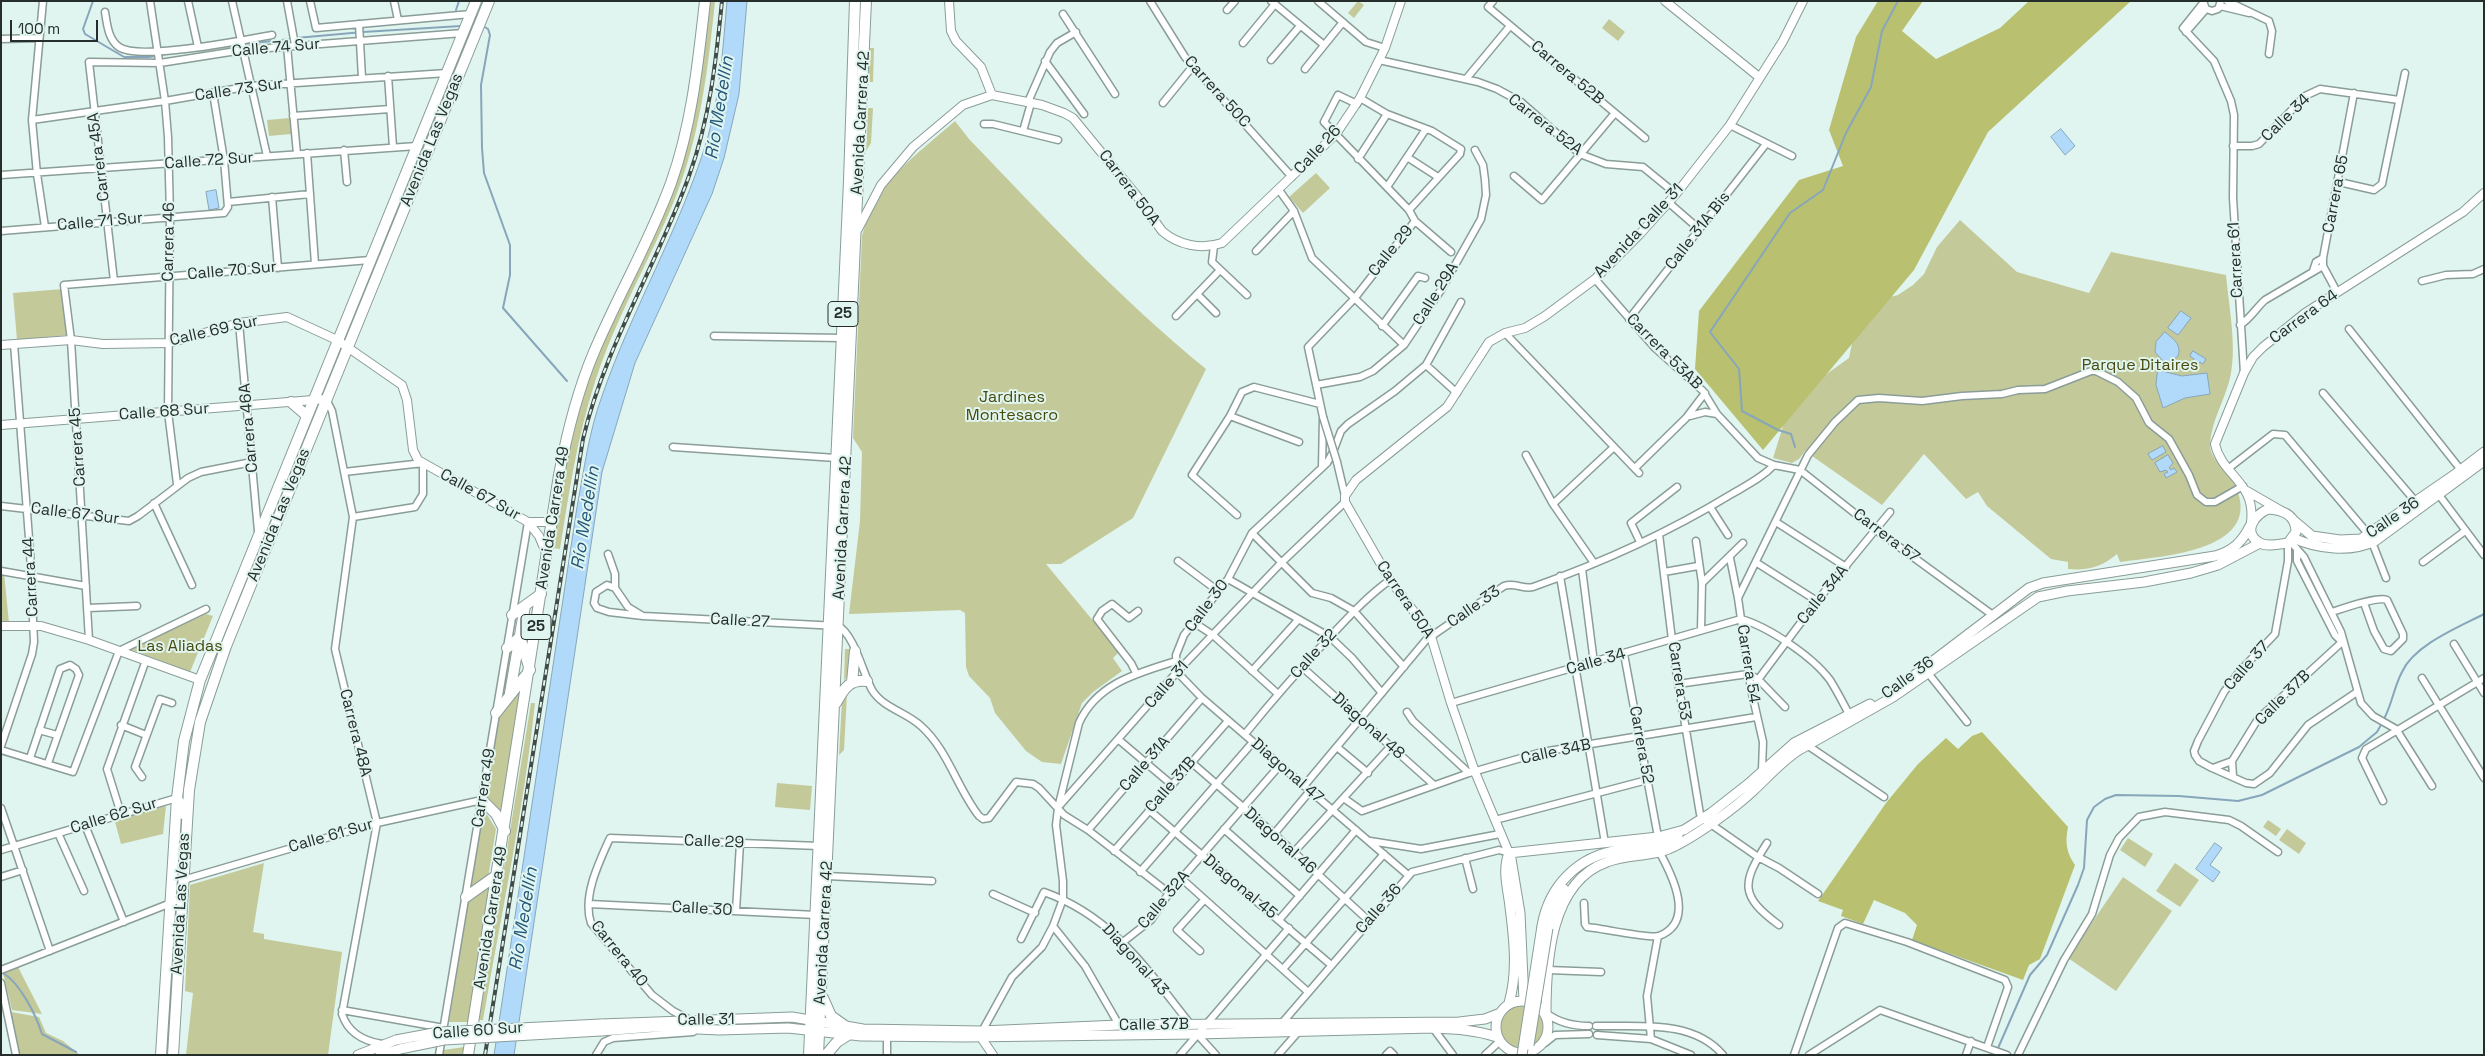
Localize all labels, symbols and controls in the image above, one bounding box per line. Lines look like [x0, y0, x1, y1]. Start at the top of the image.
scale bar [12, 10, 100, 42]
text: 100 m [18, 19, 60, 38]
street label: Calle 74 Sur [231, 35, 321, 61]
street label: Carrera 52B [1527, 37, 1607, 109]
street label: Avenida Carrera 42 [848, 50, 874, 196]
street label: Carrera 50C [1180, 52, 1254, 132]
water label: Río Medellín [701, 55, 739, 161]
street label: Avenida Las Vegas [397, 71, 467, 209]
street label: Calle 73 Sur [193, 74, 285, 106]
street label: Carrera 52A [1504, 90, 1586, 160]
street label: Calle 34 [2258, 90, 2314, 146]
street label: Carrera 45A [84, 111, 114, 203]
street label: Calle 26 [1290, 121, 1346, 179]
street label: Carrera 50A [1094, 146, 1164, 230]
street label: Calle 72 Sur [164, 148, 254, 174]
street label: Carrera 65 [2319, 153, 2353, 235]
street label: Avenida Calle 31 [1590, 180, 1688, 282]
street label: Calle 31A Bis [1661, 188, 1735, 274]
street label: Carrera 46 [159, 202, 179, 282]
street label: Calle 71 Sur [56, 209, 144, 235]
street label: Carrera 61 [2224, 221, 2248, 299]
street label: Calle 29 [1365, 222, 1417, 280]
street label: Calle 70 Sur [186, 258, 278, 284]
street label: Calle 29A [1409, 259, 1463, 329]
street label: Carrera 64 [2266, 286, 2342, 348]
road number: 25 [828, 302, 858, 326]
street label: Carrera 53AB [1622, 310, 1706, 394]
street label: Calle 69 Sur [168, 311, 260, 351]
park label: Parque Ditaires [2082, 356, 2198, 376]
street label: Carrera 46A [236, 383, 262, 473]
park label: Jardines Montesacro [966, 388, 1058, 426]
street label: Calle 68 Sur [118, 399, 210, 425]
street label: Carrera 45 [66, 407, 90, 487]
street label: Avenida Carrera 49 [532, 445, 574, 591]
street label: Avenida Las Vegas [244, 446, 314, 584]
street label: Avenida Carrera 42 [830, 455, 856, 601]
street label: Calle 67 Sur [436, 465, 524, 525]
water label: Río Medellín [567, 465, 605, 571]
street label: Calle 36 [2363, 493, 2423, 543]
street label: Calle 67 Sur [30, 499, 120, 529]
street label: Carrera 57 [1849, 505, 1923, 567]
street label: Carrera 44 [19, 537, 43, 617]
street label: Carrera 50A [1372, 557, 1438, 643]
street label: Calle 34A [1793, 562, 1853, 628]
street label: Calle 30 [1181, 576, 1233, 636]
street label: Calle 33 [1444, 582, 1504, 632]
street label: Calle 27 [710, 610, 770, 632]
road number: 25 [521, 614, 551, 640]
street label: Carrera 54 [1732, 623, 1764, 705]
street label: Calle 32 [1287, 625, 1341, 683]
park label: Las Aliadas [137, 637, 223, 657]
street label: Calle 37 [2220, 637, 2274, 695]
street label: Carrera 53 [1663, 640, 1695, 722]
street label: Calle 34 [1564, 644, 1628, 680]
street label: Calle 36 [1878, 652, 1938, 704]
street label: Calle 31 [1141, 657, 1193, 713]
street label: Calle 37B [2251, 666, 2315, 730]
street label: Carrera 48A [335, 687, 375, 779]
street label: Diagonal 48 [1328, 689, 1408, 763]
street label: Carrera 52 [1625, 704, 1657, 786]
street label: Calle 31A [1116, 732, 1174, 796]
street label: Diagonal 47 [1247, 734, 1327, 808]
street label: Calle 34B [1519, 735, 1593, 769]
street label: Carrera 49 [468, 747, 500, 829]
street label: Calle 31B [1142, 753, 1200, 817]
street label: Calle 62 Sur [68, 794, 160, 838]
street label: Diagonal 46 [1240, 804, 1320, 878]
street label: Calle 61 Sur [286, 815, 376, 857]
street label: Calle 29 [684, 831, 744, 853]
street label: Avenida Las Vegas [168, 833, 194, 975]
street label: Avenida Carrera 49 [470, 845, 512, 991]
street label: Diagonal 45 [1199, 851, 1281, 923]
street label: Avenida Carrera 42 [811, 860, 837, 1006]
water label: Río Medellín [505, 866, 543, 972]
street label: Calle 32A [1134, 867, 1194, 933]
street label: Calle 36 [1352, 880, 1406, 938]
street label: Calle 30 [671, 898, 733, 920]
street label: Carrera 40 [586, 917, 652, 991]
street label: Diagonal 43 [1098, 920, 1172, 1000]
street label: Calle 31 [677, 1010, 735, 1030]
street label: Calle 37B [1119, 1015, 1189, 1035]
street label: Calle 60 Sur [432, 1018, 524, 1044]

